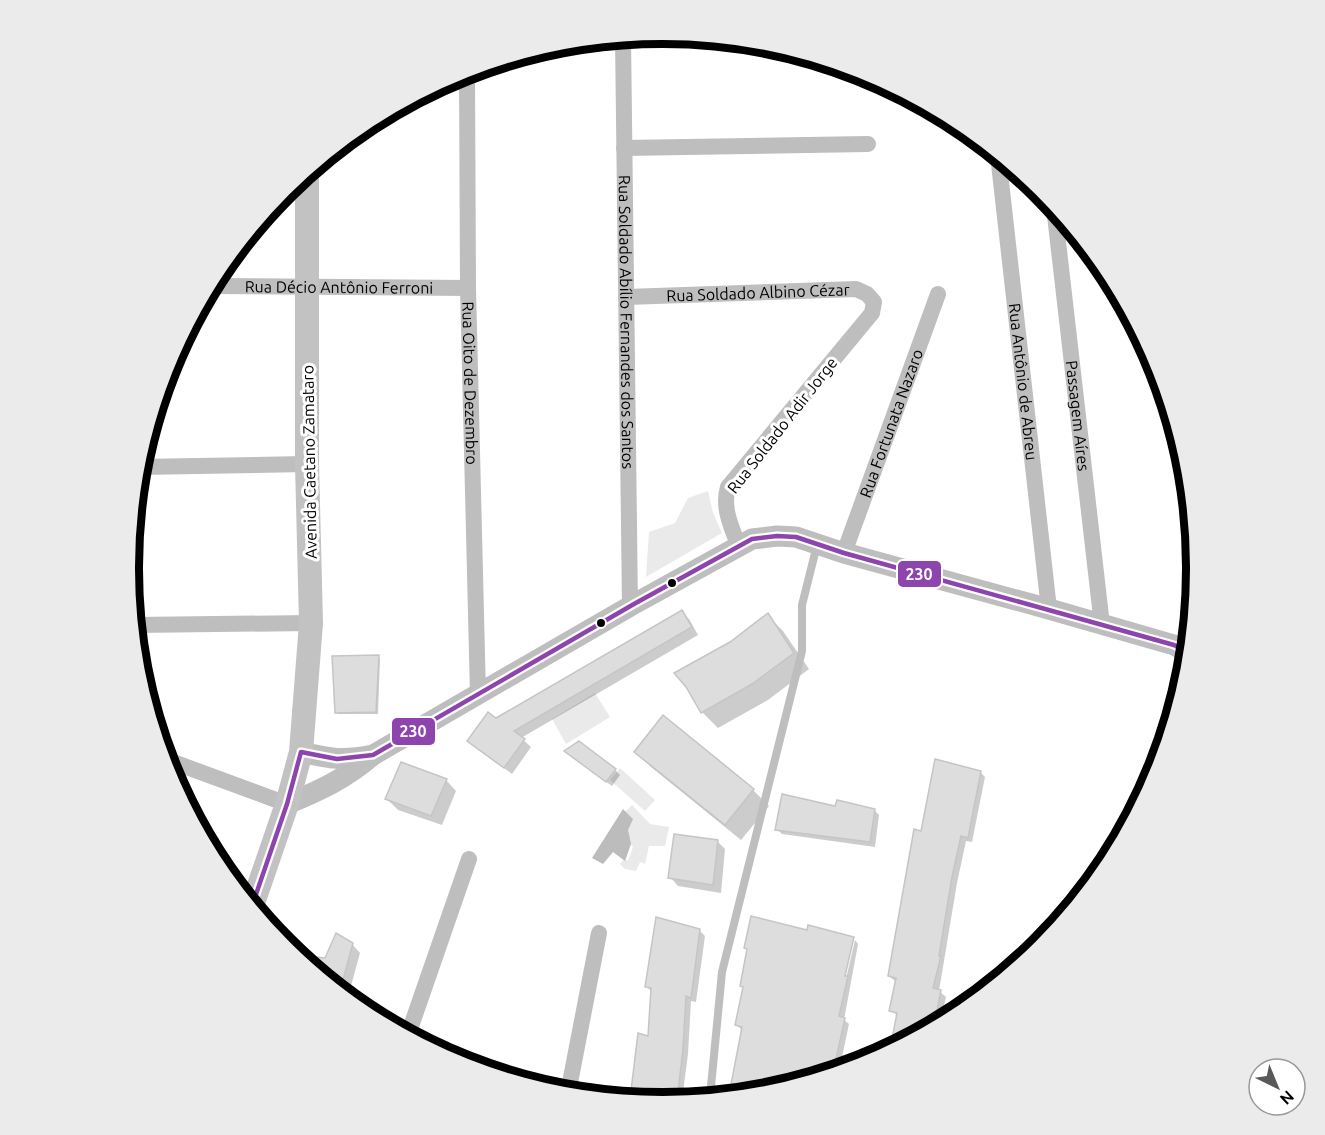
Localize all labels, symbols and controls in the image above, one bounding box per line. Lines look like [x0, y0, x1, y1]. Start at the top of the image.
street label: Rua Soldado Abílio Fernandes dos Santos [616, 175, 637, 469]
street label: Rua Décio Antônio Ferroni [245, 277, 433, 297]
street label: Rua Soldado Albino Cézar [666, 280, 850, 305]
street label: Rua Oito de Dezembro [459, 301, 481, 465]
street label: Rua Antônio de Abreu [1006, 302, 1041, 461]
street label: Rua Fortunata Nazaro [856, 347, 926, 500]
street label: Rua Soldado Adir Jorge [723, 353, 841, 497]
street label: Passagem Aíres [1063, 359, 1093, 472]
street label: Avenida Caetano Zamataro [298, 365, 320, 559]
line badge: 230 [897, 560, 942, 588]
text: 230 [905, 565, 933, 583]
unlabelled marker [666, 577, 678, 589]
unlabelled marker [595, 617, 607, 629]
line badge: 230 [391, 717, 436, 746]
text: 230 [399, 722, 427, 740]
north arrow [1247, 1057, 1307, 1117]
text: N [1277, 1087, 1298, 1109]

